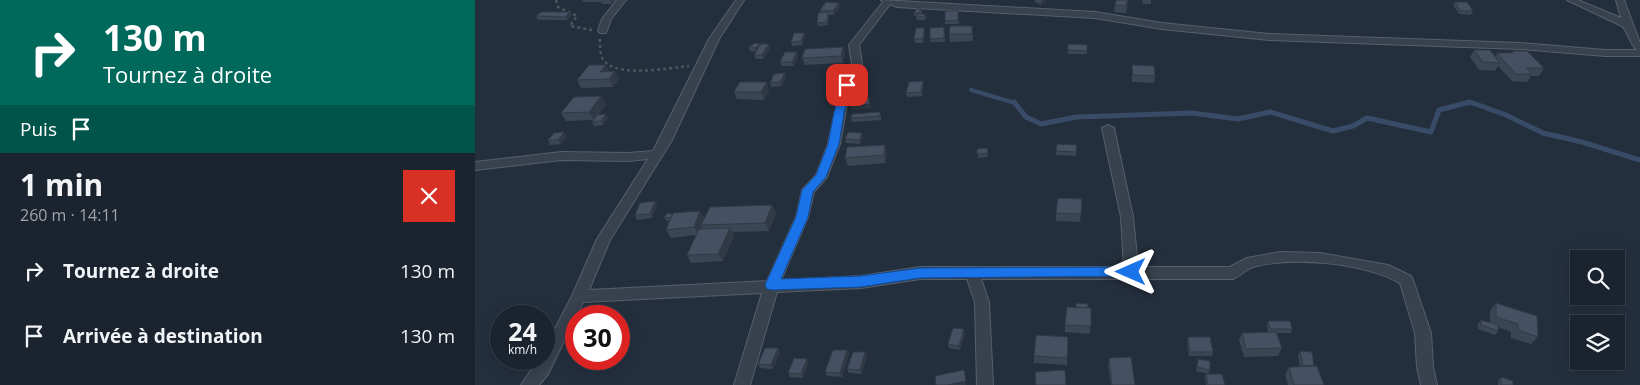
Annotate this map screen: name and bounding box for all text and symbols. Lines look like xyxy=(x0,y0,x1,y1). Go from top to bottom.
text: 130 m xyxy=(103,14,207,61)
icon: right xyxy=(20,20,85,85)
text: Tournez à droite xyxy=(103,59,272,89)
pin xyxy=(826,64,868,106)
icon: arrive xyxy=(833,71,861,99)
icon: arrive xyxy=(67,115,95,143)
text: Puis xyxy=(20,116,57,142)
text: 1 min xyxy=(20,164,103,205)
button: close xyxy=(403,170,455,222)
text: 260 m · 14:11 xyxy=(20,204,120,226)
position arrow xyxy=(1104,245,1156,297)
map controls xyxy=(1570,250,1625,370)
button: search xyxy=(1570,250,1625,305)
icon: right xyxy=(20,257,48,285)
text: Tournez à droite xyxy=(63,258,219,284)
text: 130 m xyxy=(400,258,455,284)
speed limit sign: 30 xyxy=(565,305,630,370)
text: 24 xyxy=(508,314,537,348)
button: layers xyxy=(1570,315,1625,370)
icon: arrive xyxy=(20,322,48,350)
text: Arrivée à destination xyxy=(63,323,263,349)
text: 130 m xyxy=(400,323,455,349)
text: km/h xyxy=(508,341,537,358)

